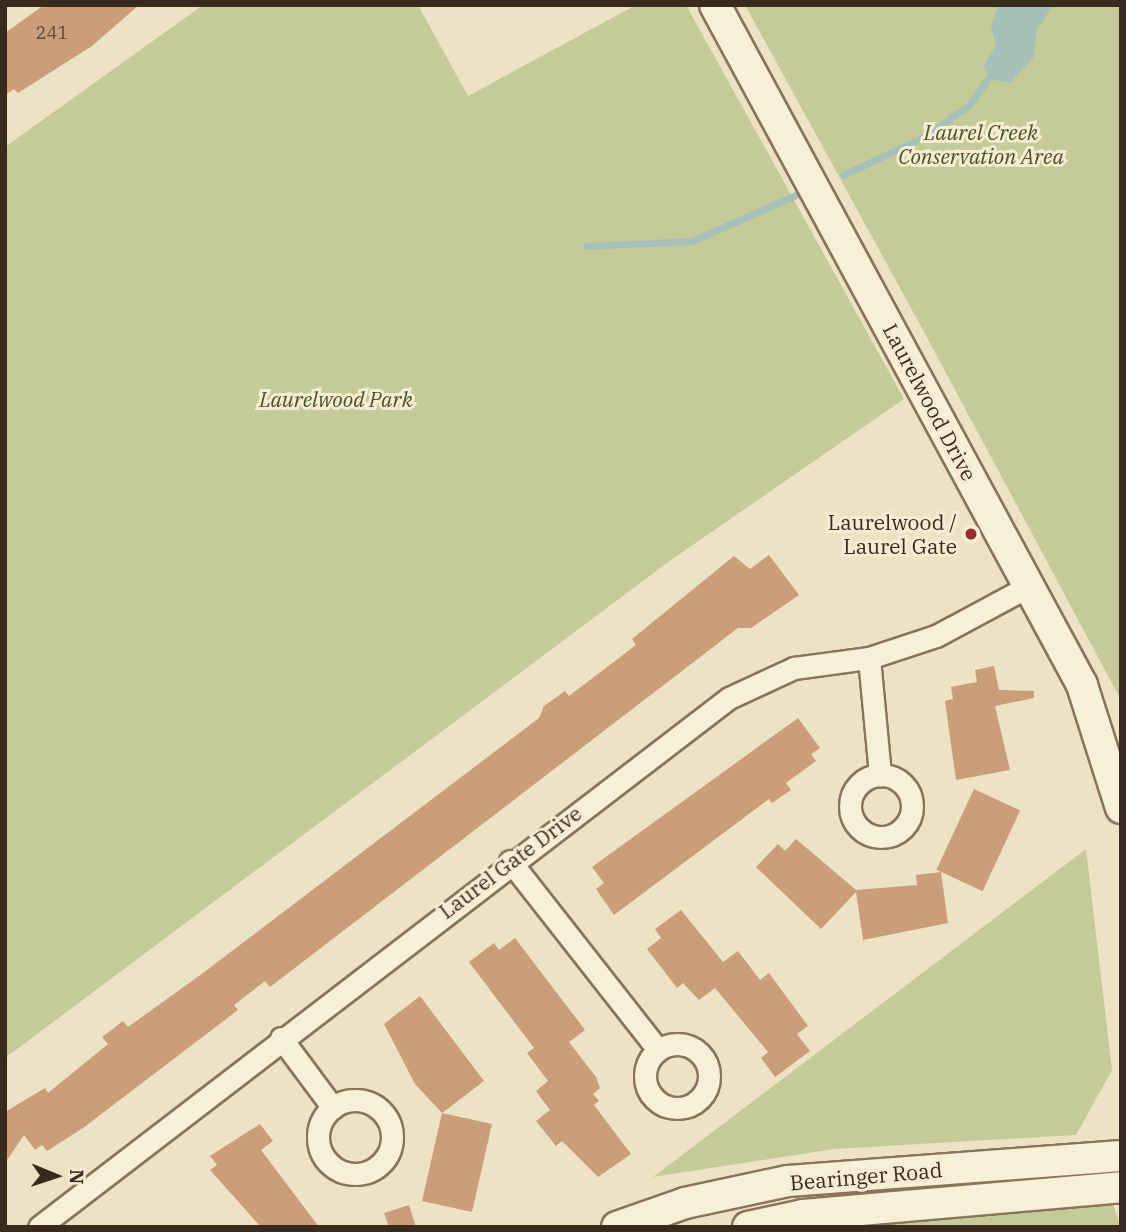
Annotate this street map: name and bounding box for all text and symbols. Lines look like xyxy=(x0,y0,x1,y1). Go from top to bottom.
house number: 241 xyxy=(36,22,68,44)
park label: Laurel Creek Conservation Area xyxy=(898,119,1064,169)
street label: Laurelwood Drive xyxy=(878,319,982,485)
park label: Laurelwood Park xyxy=(259,386,413,412)
place label: Laurelwood / Laurel Gate xyxy=(828,509,957,559)
marker: Laurelwood / Laurel Gate xyxy=(963,526,979,542)
street label: Laurel Gate Drive xyxy=(434,800,586,924)
north arrow xyxy=(21,1141,91,1211)
street label: Bearinger Road xyxy=(789,1157,943,1195)
text: N xyxy=(65,1169,89,1185)

